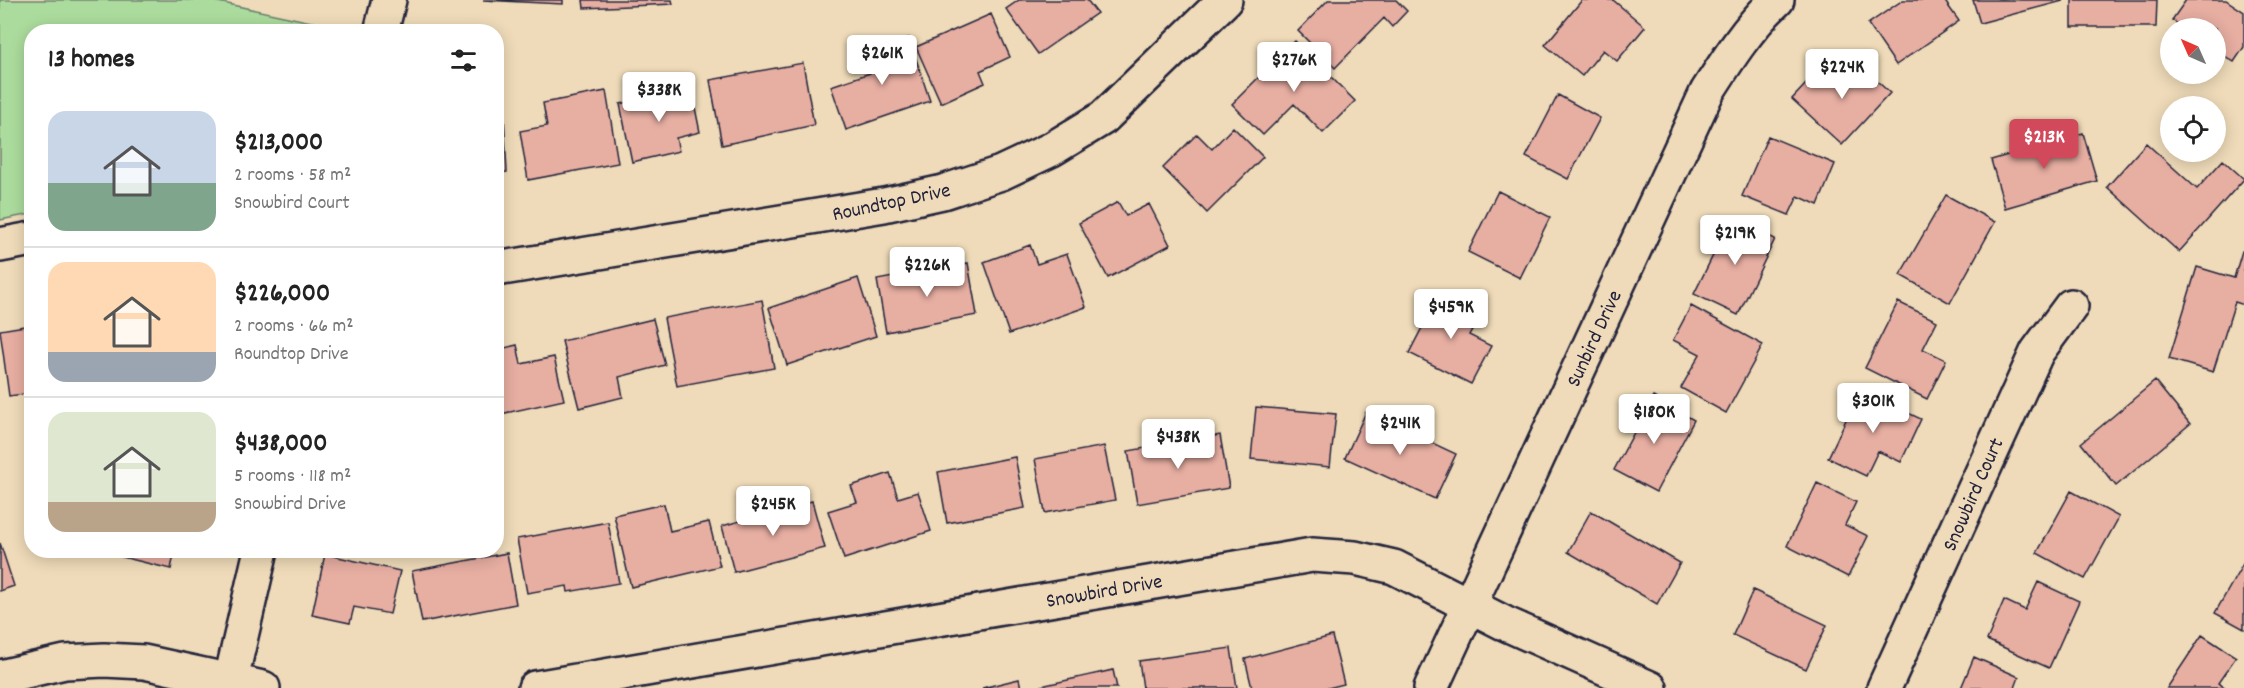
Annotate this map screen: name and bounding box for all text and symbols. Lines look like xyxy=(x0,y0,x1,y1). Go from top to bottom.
north arrow xyxy=(2160,18,2226,84)
map controls xyxy=(2160,18,2226,162)
pin: $261K xyxy=(840,35,924,86)
text: $261K xyxy=(861,40,903,68)
text: 13 homes xyxy=(48,42,135,79)
pin: $276K xyxy=(1252,42,1336,93)
icon: filters xyxy=(447,44,480,77)
text: $276K xyxy=(1271,47,1317,75)
pin: $224K xyxy=(1800,49,1884,100)
text: $224K xyxy=(1819,54,1865,82)
pin: $338K xyxy=(617,72,701,123)
text: $338K xyxy=(636,77,682,105)
button: locate xyxy=(2160,96,2226,162)
pin: $213K xyxy=(2002,119,2086,170)
text: $213K xyxy=(2023,124,2065,152)
text: $213,000 xyxy=(234,125,323,162)
icon: home xyxy=(96,135,168,207)
text: 2 rooms · 58 m² xyxy=(234,162,351,190)
street label: Roundtop Drive xyxy=(830,177,954,231)
text: Snowbird Court xyxy=(234,190,350,218)
pin: $219K xyxy=(1693,215,1777,266)
text: $219K xyxy=(1714,220,1756,248)
pin: $226K xyxy=(885,247,969,298)
text: $226K xyxy=(904,252,950,280)
text: $226,000 xyxy=(234,276,330,313)
icon: home xyxy=(96,286,168,358)
street label: Sunbird Drive xyxy=(1560,286,1631,393)
pin: $459K xyxy=(1409,289,1493,340)
text: $459K xyxy=(1428,294,1474,322)
text: 2 rooms · 66 m² xyxy=(234,313,354,341)
text: Roundtop Drive xyxy=(234,341,349,369)
pin: $301K xyxy=(1831,383,1915,434)
text: $301K xyxy=(1851,388,1895,416)
pin: $180K xyxy=(1612,394,1696,445)
text: $180K xyxy=(1633,399,1675,427)
pin: $241K xyxy=(1358,405,1442,456)
text: $241K xyxy=(1380,410,1420,438)
pin: $438K xyxy=(1136,419,1220,470)
text: $438K xyxy=(1156,424,1200,452)
text: $438,000 xyxy=(234,426,327,463)
street label: Snowbird Court xyxy=(1936,433,2013,557)
icon: home xyxy=(96,436,168,508)
text: 5 rooms · 118 m² xyxy=(234,463,351,491)
pin: $245K xyxy=(731,486,815,537)
text: Snowbird Drive xyxy=(234,491,346,519)
text: $245K xyxy=(750,491,796,519)
street label: Snowbird Drive xyxy=(1044,568,1165,618)

